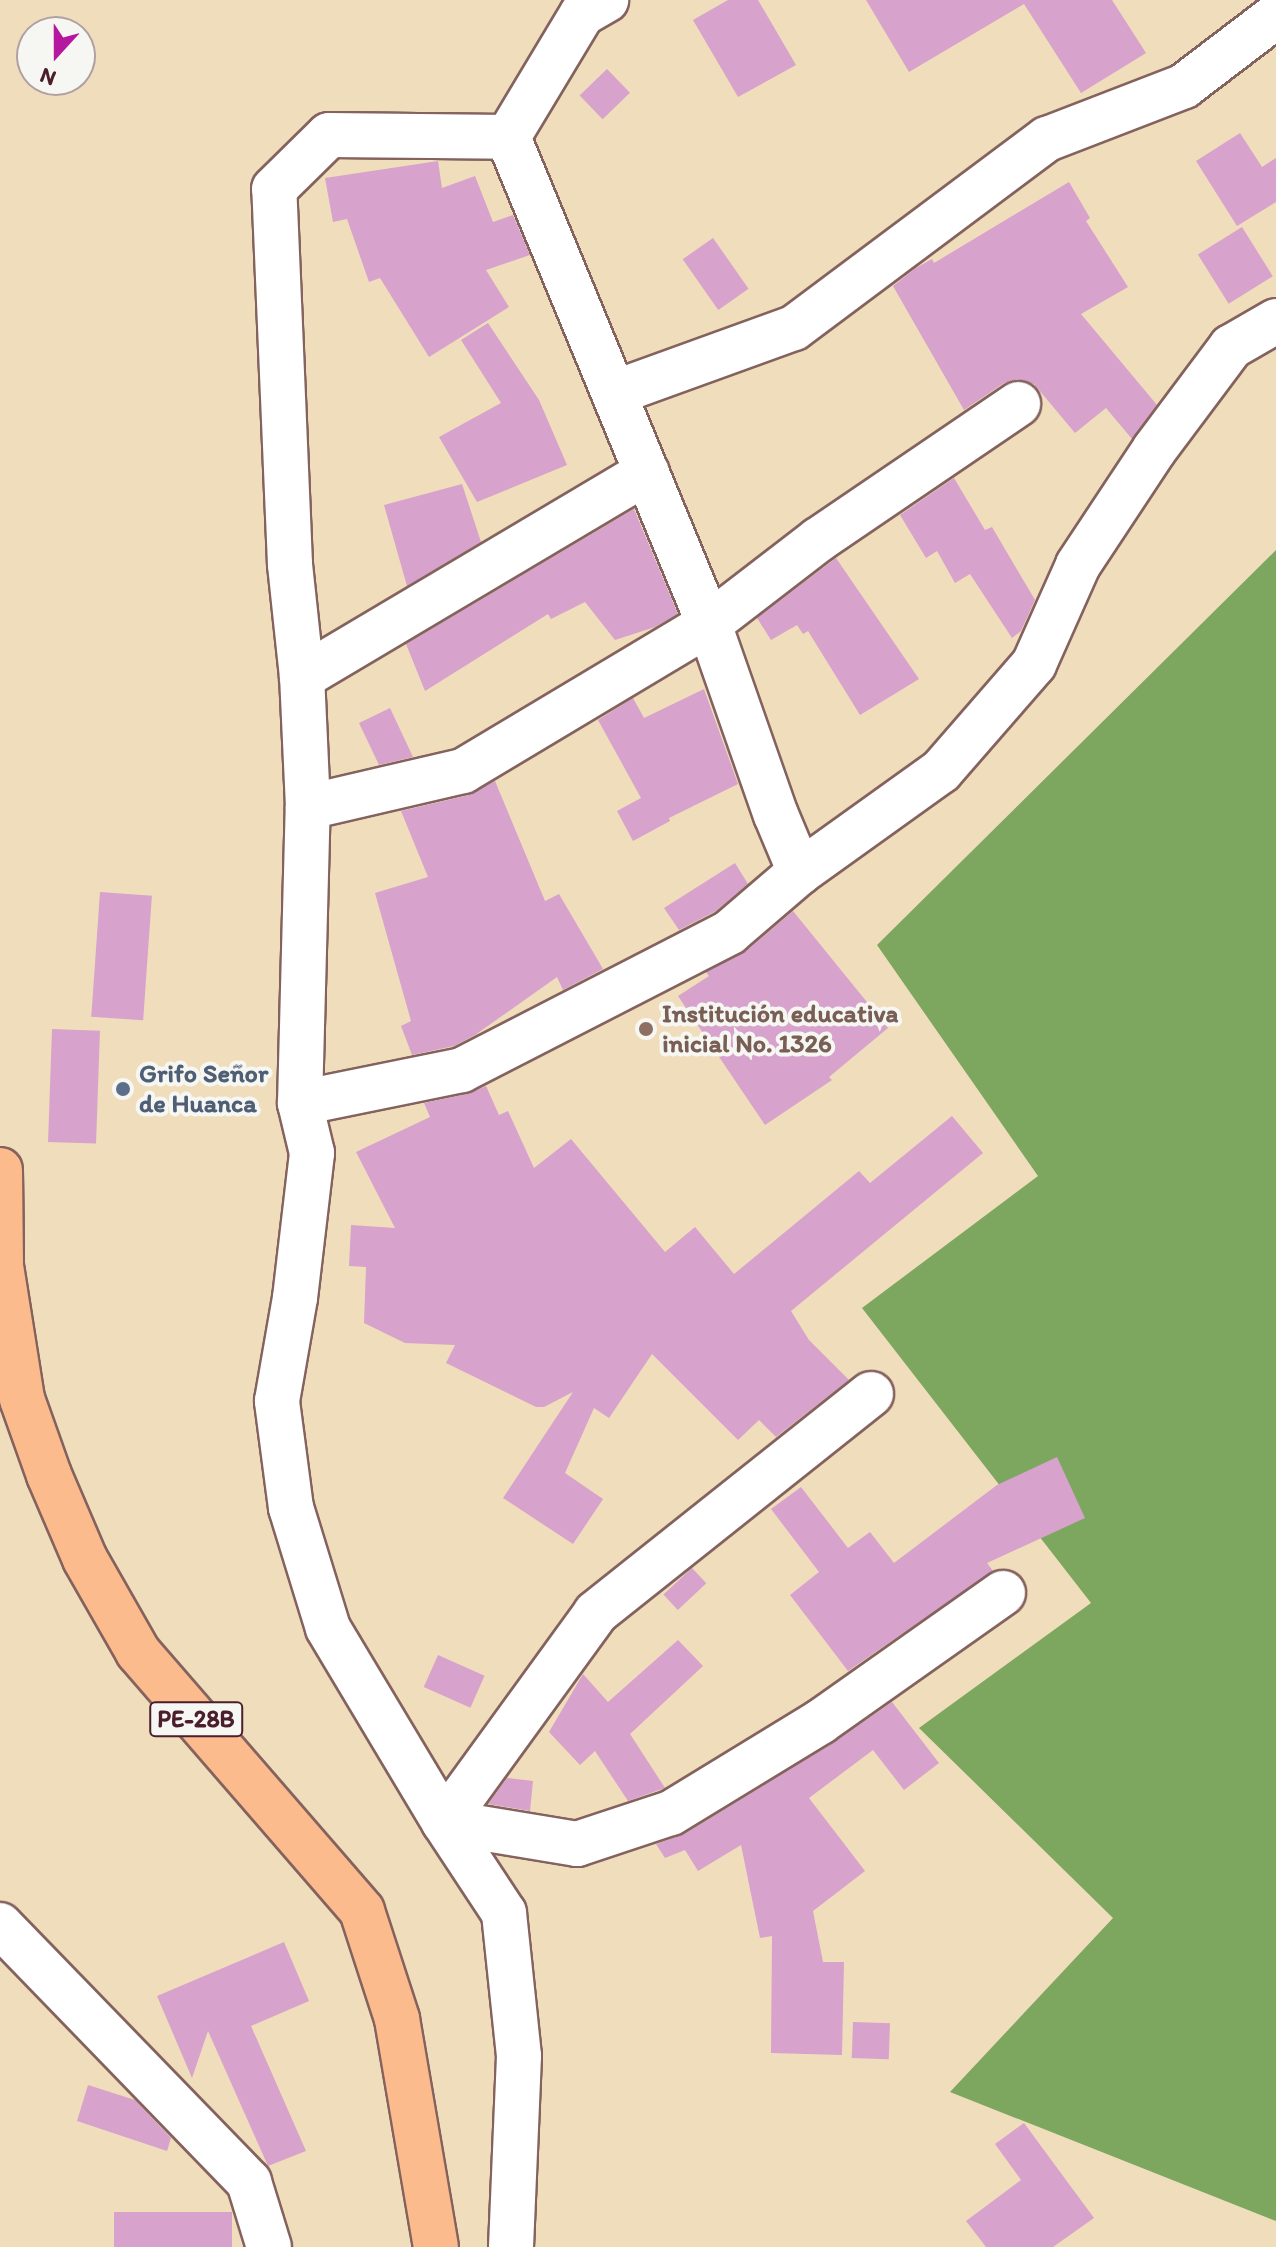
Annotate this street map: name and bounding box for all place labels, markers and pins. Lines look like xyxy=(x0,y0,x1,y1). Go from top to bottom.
place label: Institución educativa inicial No. 1326 xyxy=(662,998,898,1060)
marker: Institución educativa inicial No. 1326 xyxy=(637,1020,655,1038)
place label: Grifo Señor de Huanca xyxy=(139,1058,268,1120)
marker: Grifo Señor de Huanca xyxy=(114,1080,132,1098)

